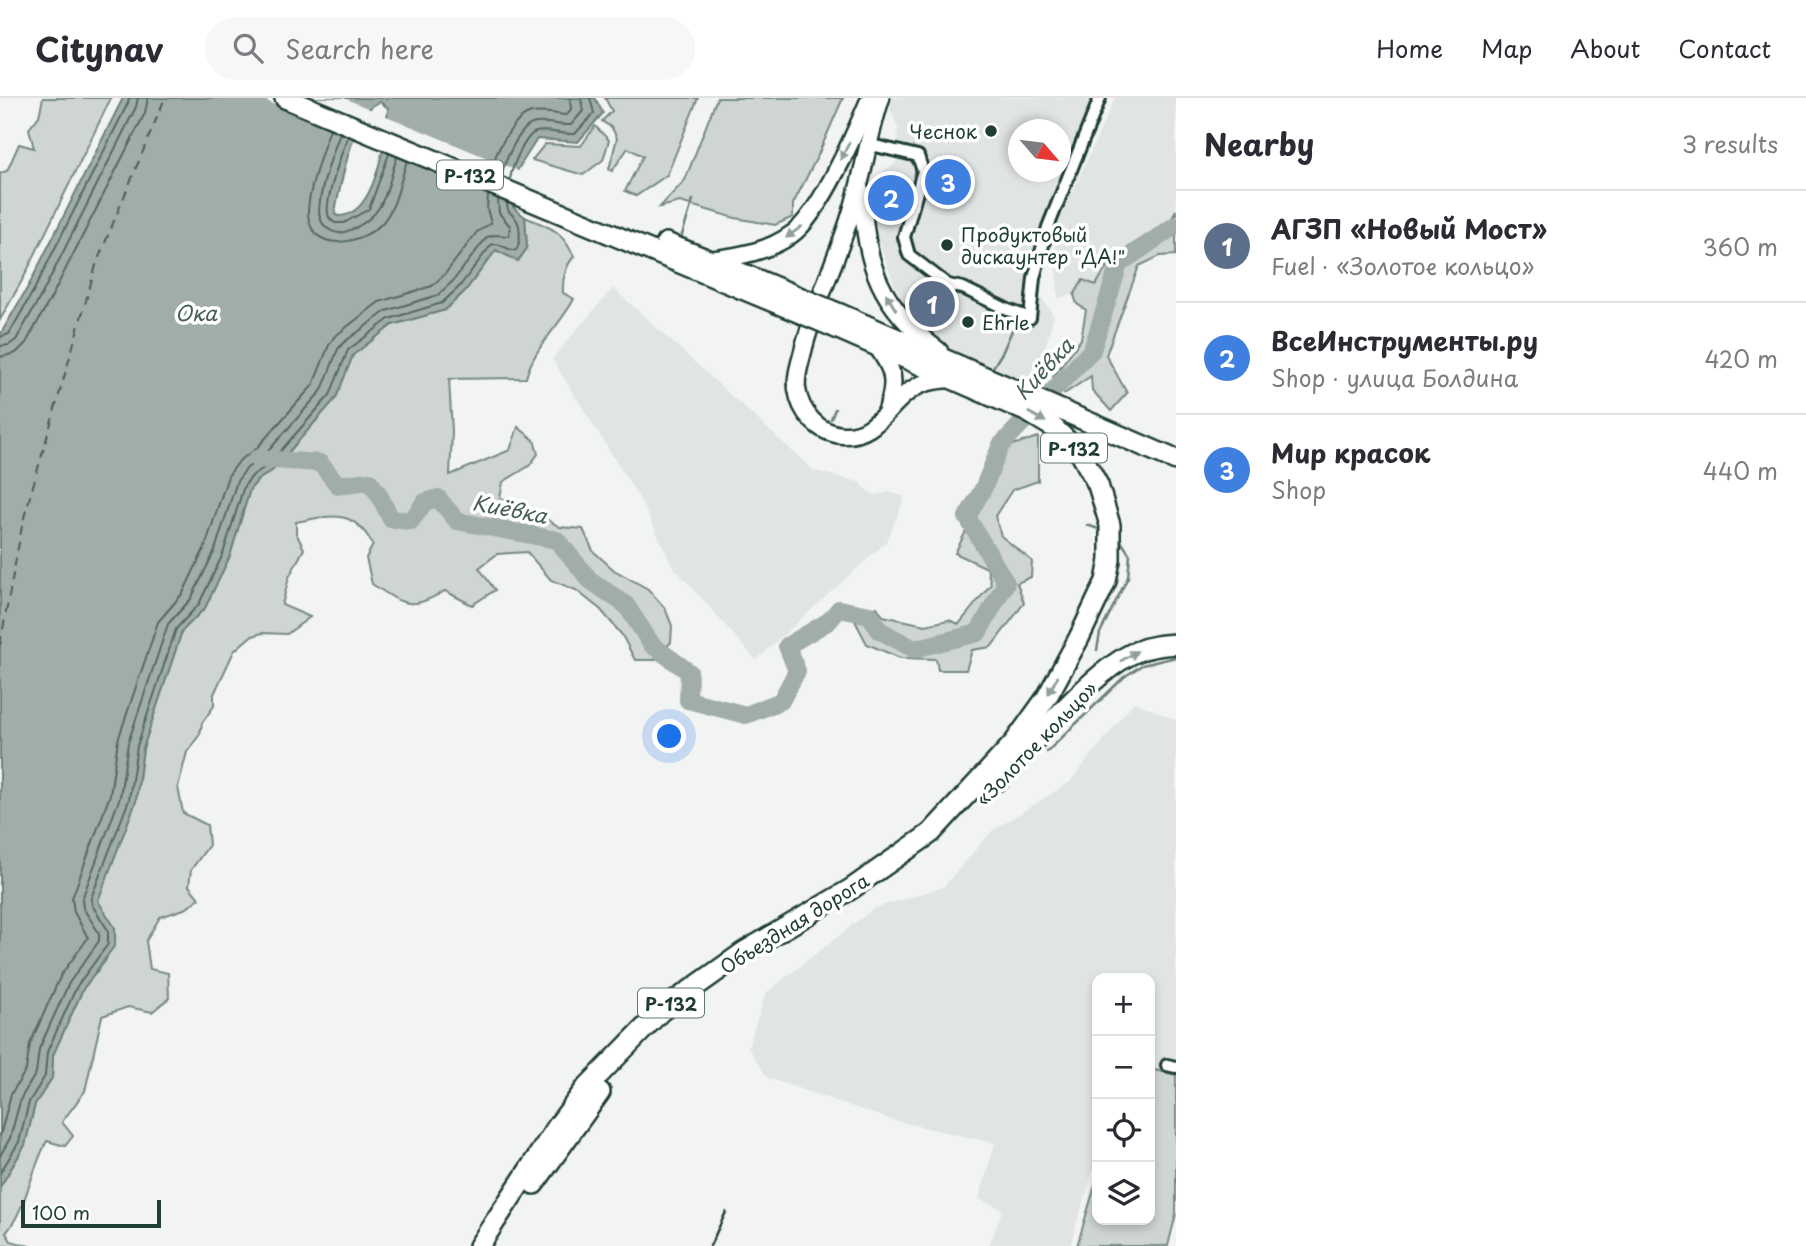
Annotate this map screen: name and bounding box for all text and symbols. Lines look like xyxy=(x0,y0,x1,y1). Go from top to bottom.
search box xyxy=(205,17,695,80)
text: Citynav xyxy=(35,23,163,73)
icon: search xyxy=(229,29,267,67)
text: Search here xyxy=(285,29,434,68)
text: Home xyxy=(1376,30,1443,66)
text: Map xyxy=(1481,30,1532,66)
text: About xyxy=(1570,30,1640,66)
text: Contact xyxy=(1678,30,1771,66)
place label: Чеснок xyxy=(909,117,978,145)
north arrow xyxy=(1008,119,1071,182)
text: Nearby xyxy=(1204,121,1314,166)
marker: Чеснок xyxy=(983,123,999,139)
text: 3 results xyxy=(1682,126,1778,161)
one-way arrow xyxy=(839,142,851,162)
pin: 3 xyxy=(925,156,971,208)
road number: Р-132 xyxy=(437,160,503,190)
pin: 2 xyxy=(868,172,914,224)
text: АГЗП «Новый Мост» xyxy=(1271,209,1547,248)
place label: Продуктовый дискаунтер "ДА!" xyxy=(961,220,1125,270)
one-way arrow xyxy=(785,224,803,239)
text: 1 xyxy=(1222,229,1233,264)
text: 360 m xyxy=(1703,229,1778,264)
marker: Продуктовый дискаунтер "ДА!" xyxy=(939,237,955,253)
text: Fuel · «Золотое кольцо» xyxy=(1271,248,1535,283)
pin: 1 xyxy=(909,278,955,330)
one-way arrow xyxy=(885,293,897,312)
water label: Ока xyxy=(175,296,218,328)
place label: Ehrle xyxy=(982,308,1030,336)
marker: Ehrle xyxy=(960,314,976,330)
text: ВсеИнструменты.ру xyxy=(1271,321,1538,360)
water label: Киёвка xyxy=(1006,329,1081,406)
text: 2 xyxy=(1219,341,1235,376)
text: 420 m xyxy=(1704,341,1778,376)
text: Shop · улица Болдина xyxy=(1271,360,1518,395)
one-way arrow xyxy=(1027,411,1047,423)
text: Мир красок xyxy=(1271,433,1430,472)
road number: Р-132 xyxy=(1041,434,1107,462)
text: 3 xyxy=(1219,453,1235,488)
text: 440 m xyxy=(1703,453,1778,488)
text: Shop xyxy=(1271,472,1326,507)
water label: Киёвка xyxy=(470,485,551,531)
one-way arrow xyxy=(1120,650,1139,663)
street label: «Золотое кольцо» xyxy=(969,674,1103,812)
one-way arrow xyxy=(1047,676,1059,695)
your location xyxy=(652,719,686,753)
street label: Объездная дорога xyxy=(714,866,874,980)
map controls xyxy=(1092,973,1155,1225)
button: + xyxy=(1092,973,1155,1036)
road number: Р-132 xyxy=(638,988,704,1018)
button: − xyxy=(1092,1036,1155,1099)
button: locate xyxy=(1092,1099,1155,1162)
button: layers xyxy=(1092,1162,1155,1225)
scale bar xyxy=(21,1197,161,1229)
text: 100 m xyxy=(32,1198,90,1226)

